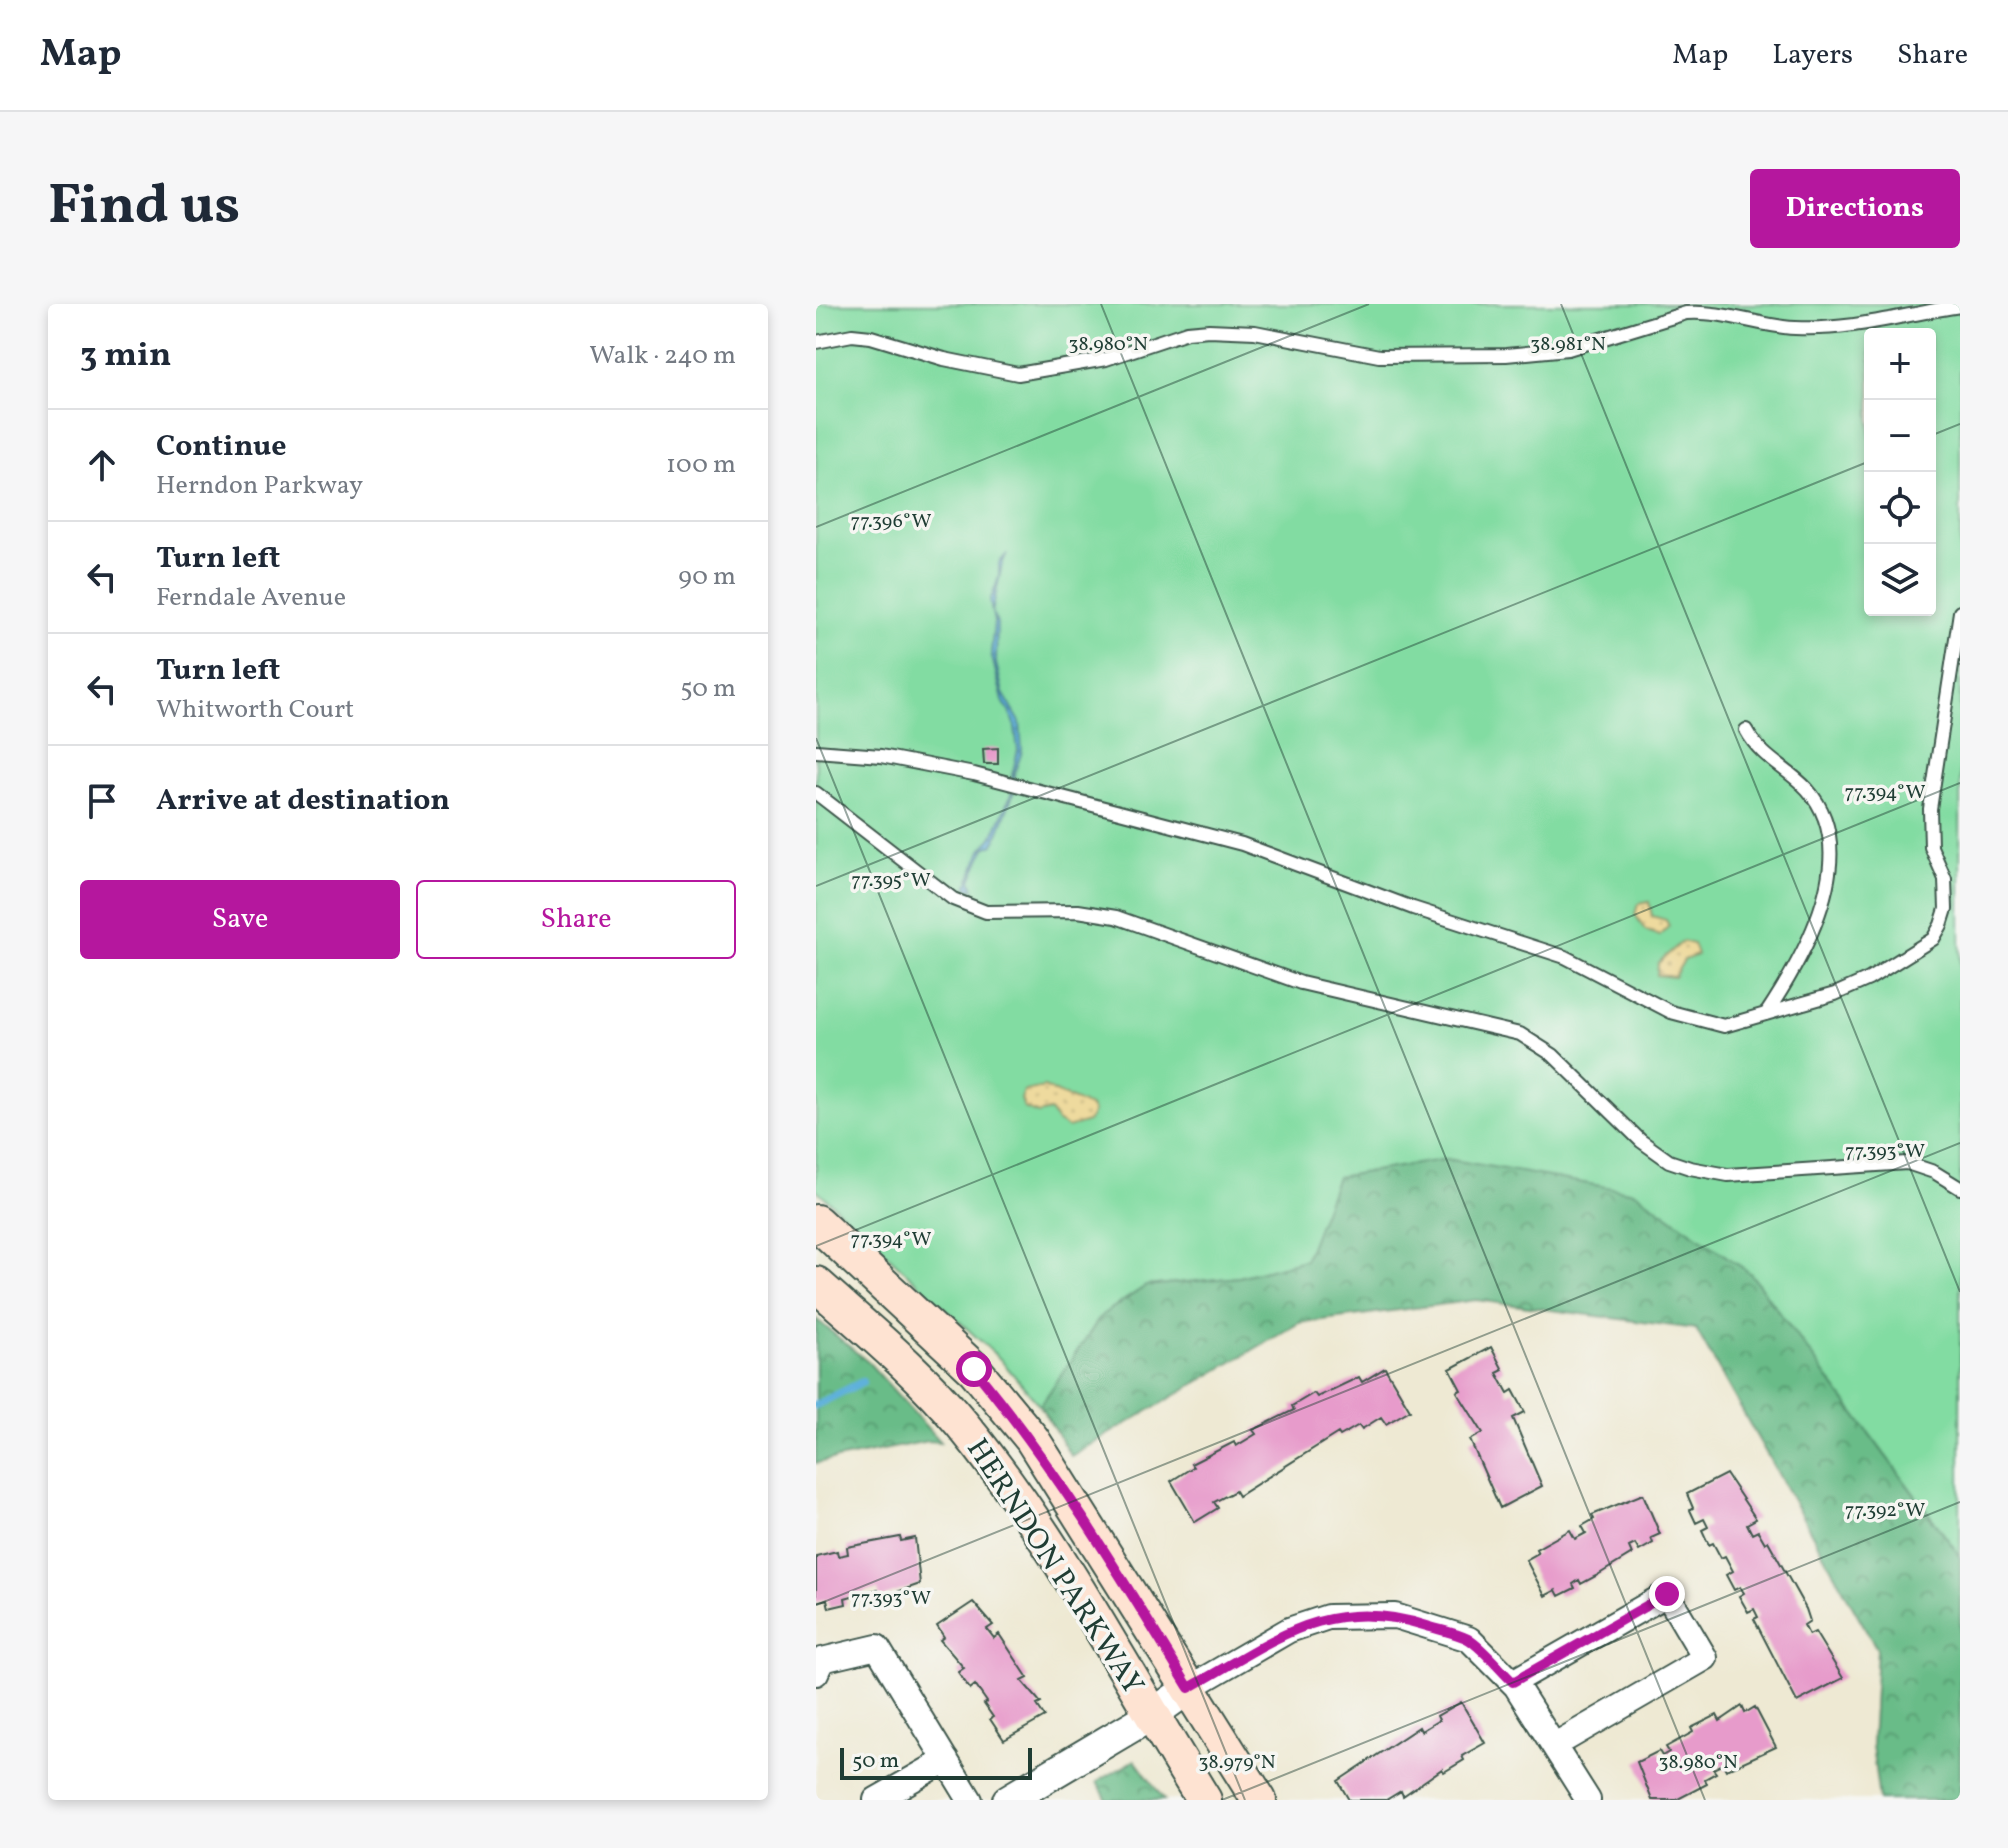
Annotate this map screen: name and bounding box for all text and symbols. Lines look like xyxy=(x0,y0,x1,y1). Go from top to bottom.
text: Map xyxy=(40,29,121,82)
text: Map xyxy=(1672,36,1728,75)
text: Layers xyxy=(1772,36,1853,75)
text: Share xyxy=(1897,36,1968,75)
text: Find us xyxy=(48,169,240,247)
button: Directions xyxy=(1750,169,1960,248)
map controls xyxy=(1864,328,1936,616)
button: + xyxy=(1864,328,1936,400)
text: 38.980°N xyxy=(1068,331,1148,359)
text: 38.981°N xyxy=(1530,331,1606,359)
text: 3 min xyxy=(80,333,171,380)
text: Walk · 240 m xyxy=(589,338,736,374)
button: − xyxy=(1864,400,1936,472)
text: Continue xyxy=(156,426,287,468)
icon: ahead xyxy=(80,443,124,487)
text: 100 m xyxy=(666,447,736,483)
text: Herndon Parkway xyxy=(156,468,363,504)
button: locate xyxy=(1864,472,1936,544)
text: 77.396°W xyxy=(850,508,932,536)
text: Turn left xyxy=(156,538,280,580)
button: layers xyxy=(1864,544,1936,616)
icon: left xyxy=(80,555,124,599)
text: 90 m xyxy=(678,559,736,595)
text: Ferndale Avenue xyxy=(156,580,346,616)
text: Turn left xyxy=(156,650,280,692)
icon: left xyxy=(80,667,124,711)
text: 50 m xyxy=(680,671,736,707)
text: Whitworth Court xyxy=(156,692,354,728)
icon: arrive xyxy=(80,779,124,823)
text: 77.394°W xyxy=(1845,779,1925,807)
text: Arrive at destination xyxy=(156,780,450,822)
text: 77.395°W xyxy=(851,867,931,895)
button: Save xyxy=(80,880,400,959)
button: Share xyxy=(416,880,736,959)
text: 77.393°W xyxy=(1845,1138,1925,1166)
text: 77.394°W xyxy=(851,1226,931,1254)
route start xyxy=(956,1351,992,1387)
street label: HERNDON PARKWAY xyxy=(956,1431,1153,1704)
text: 77.392°W xyxy=(1845,1497,1925,1525)
route end xyxy=(1649,1576,1685,1612)
text: 77.393°W xyxy=(851,1585,931,1613)
scale bar xyxy=(840,1744,1032,1780)
text: 50 m xyxy=(852,1746,899,1777)
text: 38.979°N xyxy=(1198,1749,1276,1777)
text: 38.980°N xyxy=(1658,1749,1738,1777)

